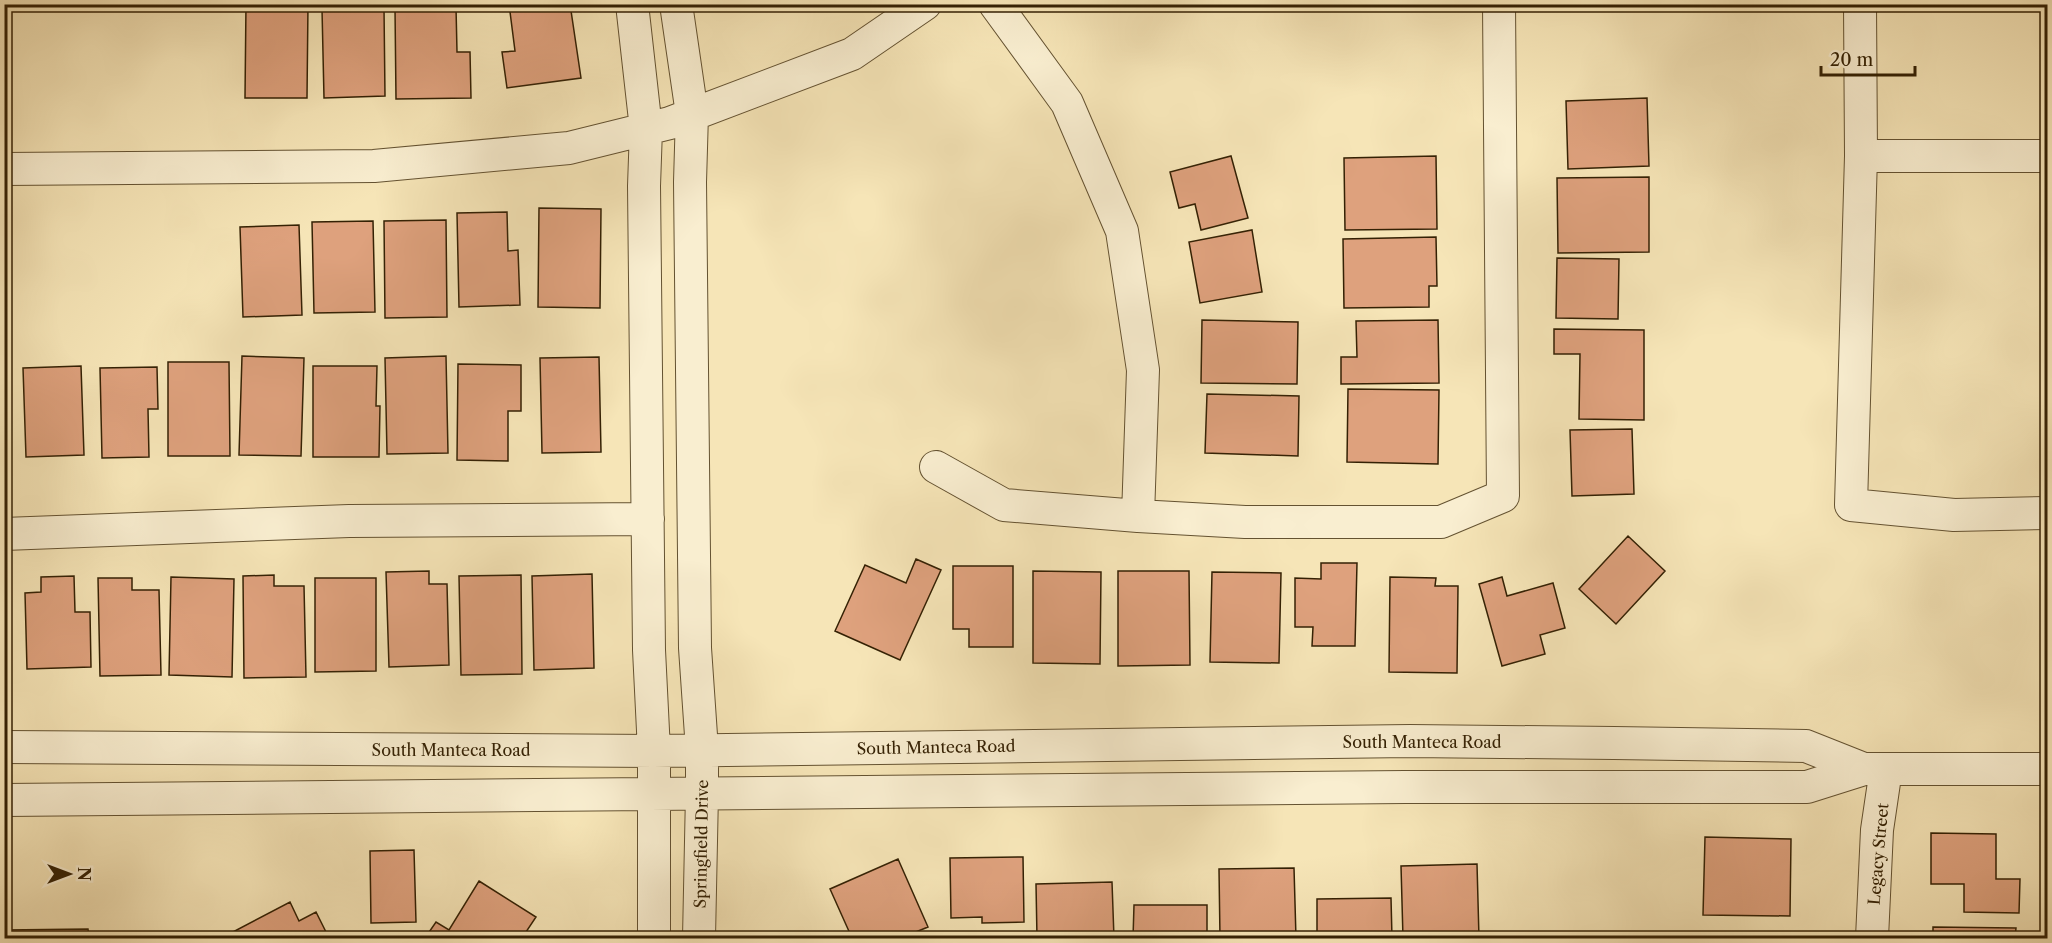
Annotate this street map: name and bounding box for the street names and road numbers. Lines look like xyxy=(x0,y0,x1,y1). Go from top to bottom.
street label: South Manteca Road xyxy=(1343,732,1502,752)
street label: South Manteca Road xyxy=(856,736,1016,758)
street label: South Manteca Road xyxy=(372,740,531,760)
street label: Springfield Drive xyxy=(690,779,712,909)
street label: Legacy Street xyxy=(1864,802,1892,906)

